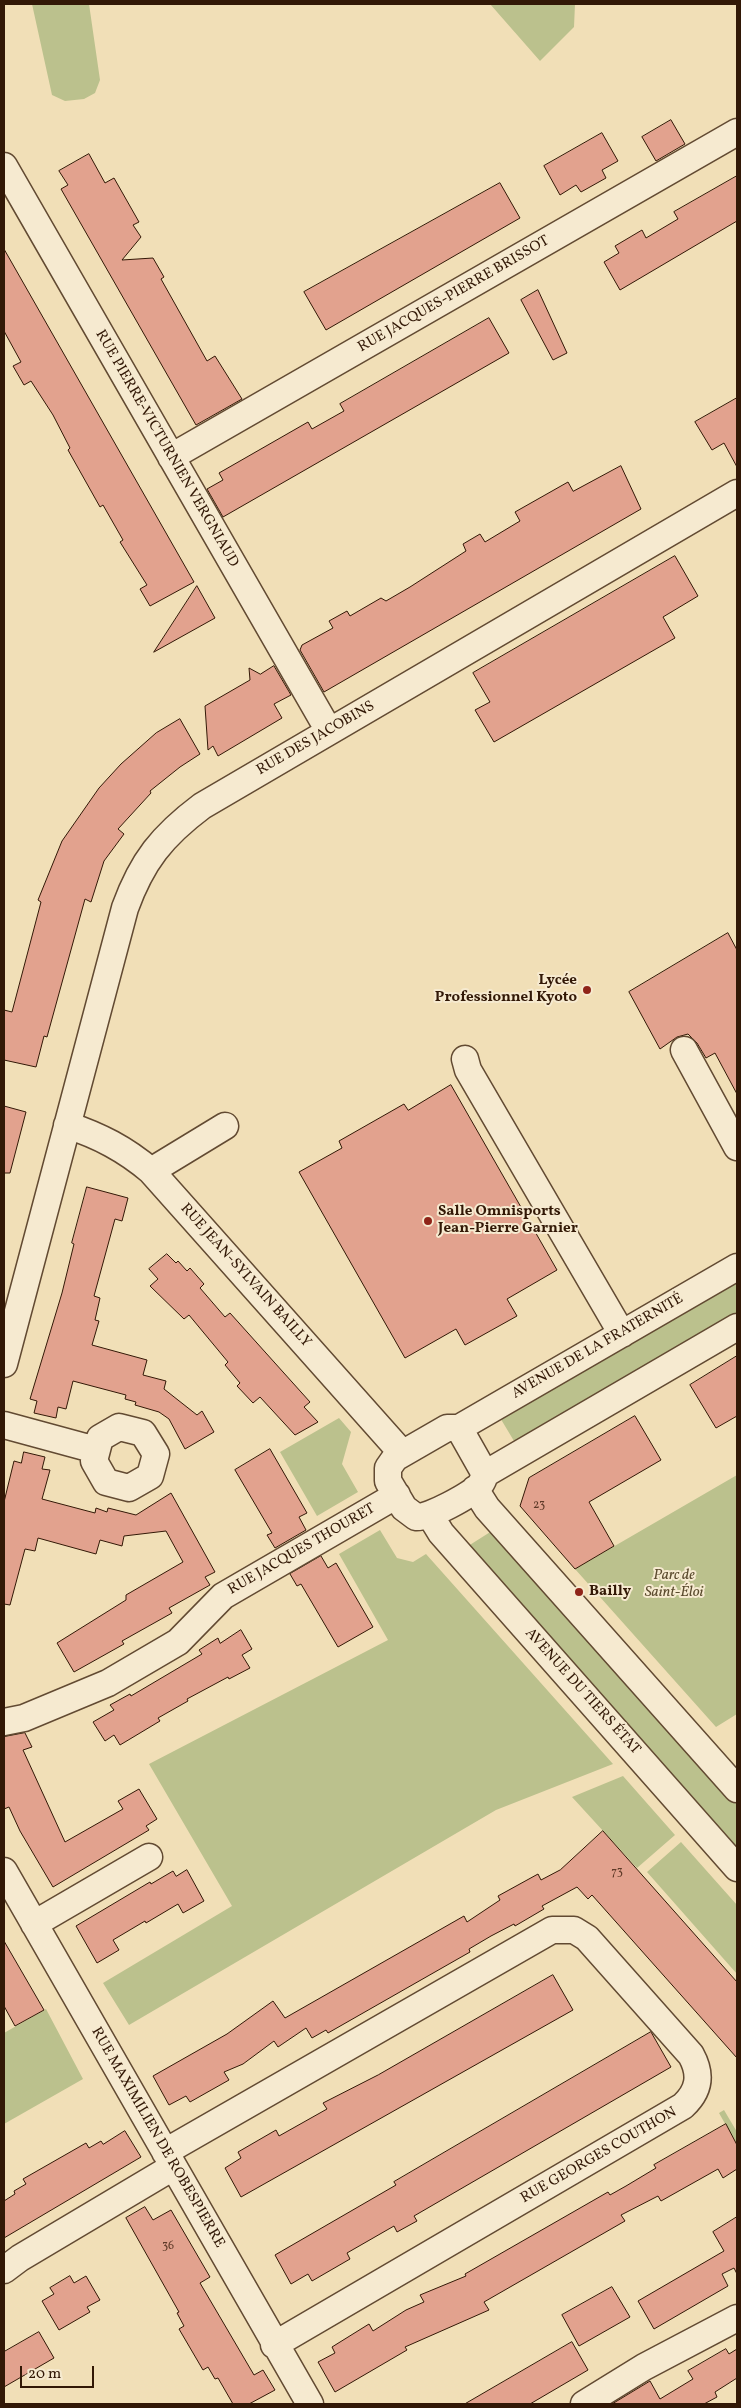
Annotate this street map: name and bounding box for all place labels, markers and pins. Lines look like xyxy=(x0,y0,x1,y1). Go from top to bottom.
place label: Lycée Professionnel Kyoto xyxy=(435,972,577,1007)
marker: Lycée Professionnel Kyoto xyxy=(581,984,593,996)
place label: Salle Omnisports Jean-Pierre Garnier xyxy=(438,1203,578,1238)
marker: Salle Omnisports Jean-Pierre Garnier xyxy=(422,1215,434,1227)
place label: Bailly xyxy=(589,1583,631,1601)
marker: Bailly xyxy=(573,1586,585,1598)

